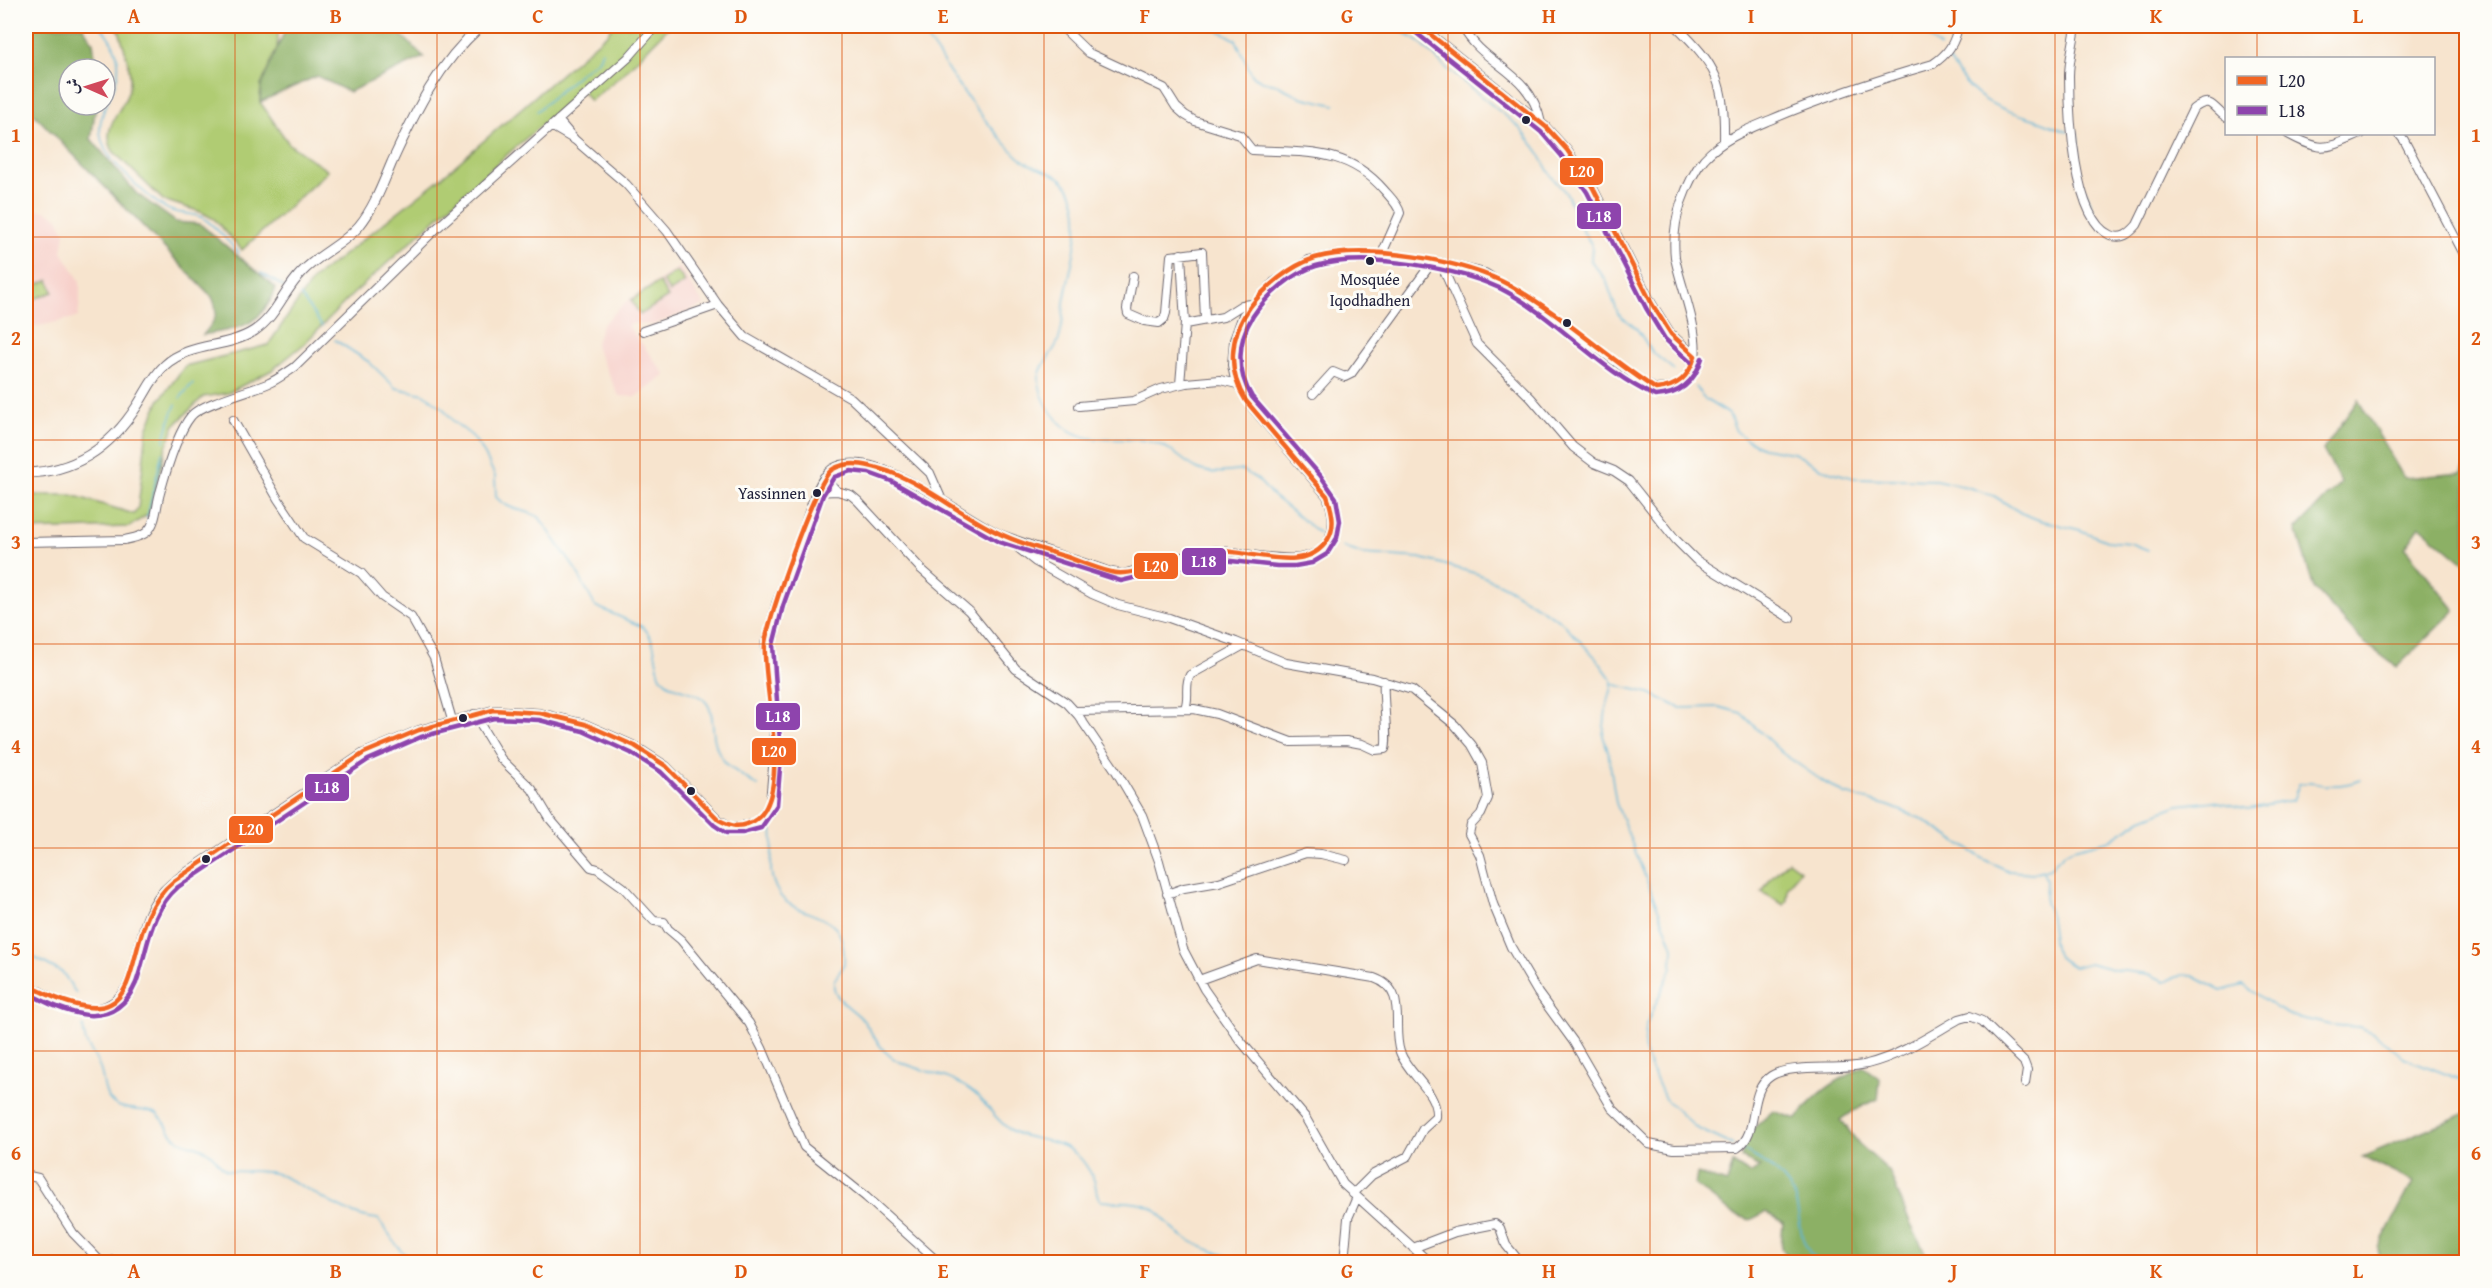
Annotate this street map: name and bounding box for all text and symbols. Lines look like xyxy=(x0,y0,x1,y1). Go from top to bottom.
text: A xyxy=(128,1,141,30)
text: B xyxy=(330,1,342,30)
text: C xyxy=(532,1,544,30)
text: D xyxy=(734,1,748,30)
text: E xyxy=(938,1,949,30)
text: F xyxy=(1140,1,1150,30)
text: G xyxy=(1341,1,1353,30)
text: H xyxy=(1542,1,1556,30)
text: I xyxy=(1748,1,1754,30)
text: J xyxy=(1948,1,1958,30)
text: K xyxy=(2150,1,2163,30)
text: L xyxy=(2353,1,2364,30)
north arrow xyxy=(57,57,117,117)
legend xyxy=(2225,57,2435,135)
text: L20 xyxy=(2279,67,2305,94)
text: ش xyxy=(60,78,84,95)
text: L18 xyxy=(2279,97,2305,124)
unlabelled marker xyxy=(1520,114,1532,126)
text: 1 xyxy=(11,120,21,149)
text: 1 xyxy=(2471,120,2481,149)
line badge: L20 xyxy=(1559,157,1604,186)
text: L20 xyxy=(1570,159,1594,183)
line badge: L18 xyxy=(1576,202,1622,230)
text: L18 xyxy=(1587,204,1611,228)
marker: Mosquée Iqodhadhen xyxy=(1364,255,1376,267)
place label: Mosquée Iqodhadhen xyxy=(1330,267,1410,312)
unlabelled marker xyxy=(1561,317,1573,329)
text: 2 xyxy=(11,323,21,352)
text: 2 xyxy=(2471,323,2481,352)
place label: Yassinnen xyxy=(738,481,806,505)
marker: Yassinnen xyxy=(811,487,823,499)
text: 3 xyxy=(11,527,21,556)
text: 3 xyxy=(2471,527,2481,556)
line badge: L18 xyxy=(1181,547,1227,576)
text: L18 xyxy=(1192,549,1216,573)
line badge: L20 xyxy=(1133,552,1179,580)
text: L20 xyxy=(1144,554,1168,578)
line badge: L18 xyxy=(755,702,801,731)
text: L18 xyxy=(766,704,790,728)
unlabelled marker xyxy=(457,712,469,724)
text: 4 xyxy=(11,731,21,760)
text: 4 xyxy=(2471,731,2481,760)
line badge: L20 xyxy=(751,737,797,766)
text: L20 xyxy=(762,739,786,763)
line badge: L18 xyxy=(304,773,350,802)
text: L18 xyxy=(315,775,339,799)
unlabelled marker xyxy=(685,785,697,797)
line badge: L20 xyxy=(228,815,274,844)
text: L20 xyxy=(239,817,263,841)
unlabelled marker xyxy=(200,853,212,865)
text: 5 xyxy=(11,934,21,963)
text: 5 xyxy=(2471,934,2481,963)
text: 6 xyxy=(11,1138,21,1167)
text: 6 xyxy=(2471,1138,2481,1167)
text: A xyxy=(128,1256,141,1285)
text: B xyxy=(330,1256,342,1285)
text: C xyxy=(532,1256,544,1285)
text: D xyxy=(734,1256,748,1285)
text: E xyxy=(938,1256,949,1285)
text: F xyxy=(1140,1256,1150,1285)
text: G xyxy=(1341,1256,1353,1285)
text: H xyxy=(1542,1256,1556,1285)
text: I xyxy=(1748,1256,1754,1285)
text: J xyxy=(1948,1256,1958,1285)
text: K xyxy=(2150,1256,2163,1285)
text: L xyxy=(2353,1256,2364,1285)

